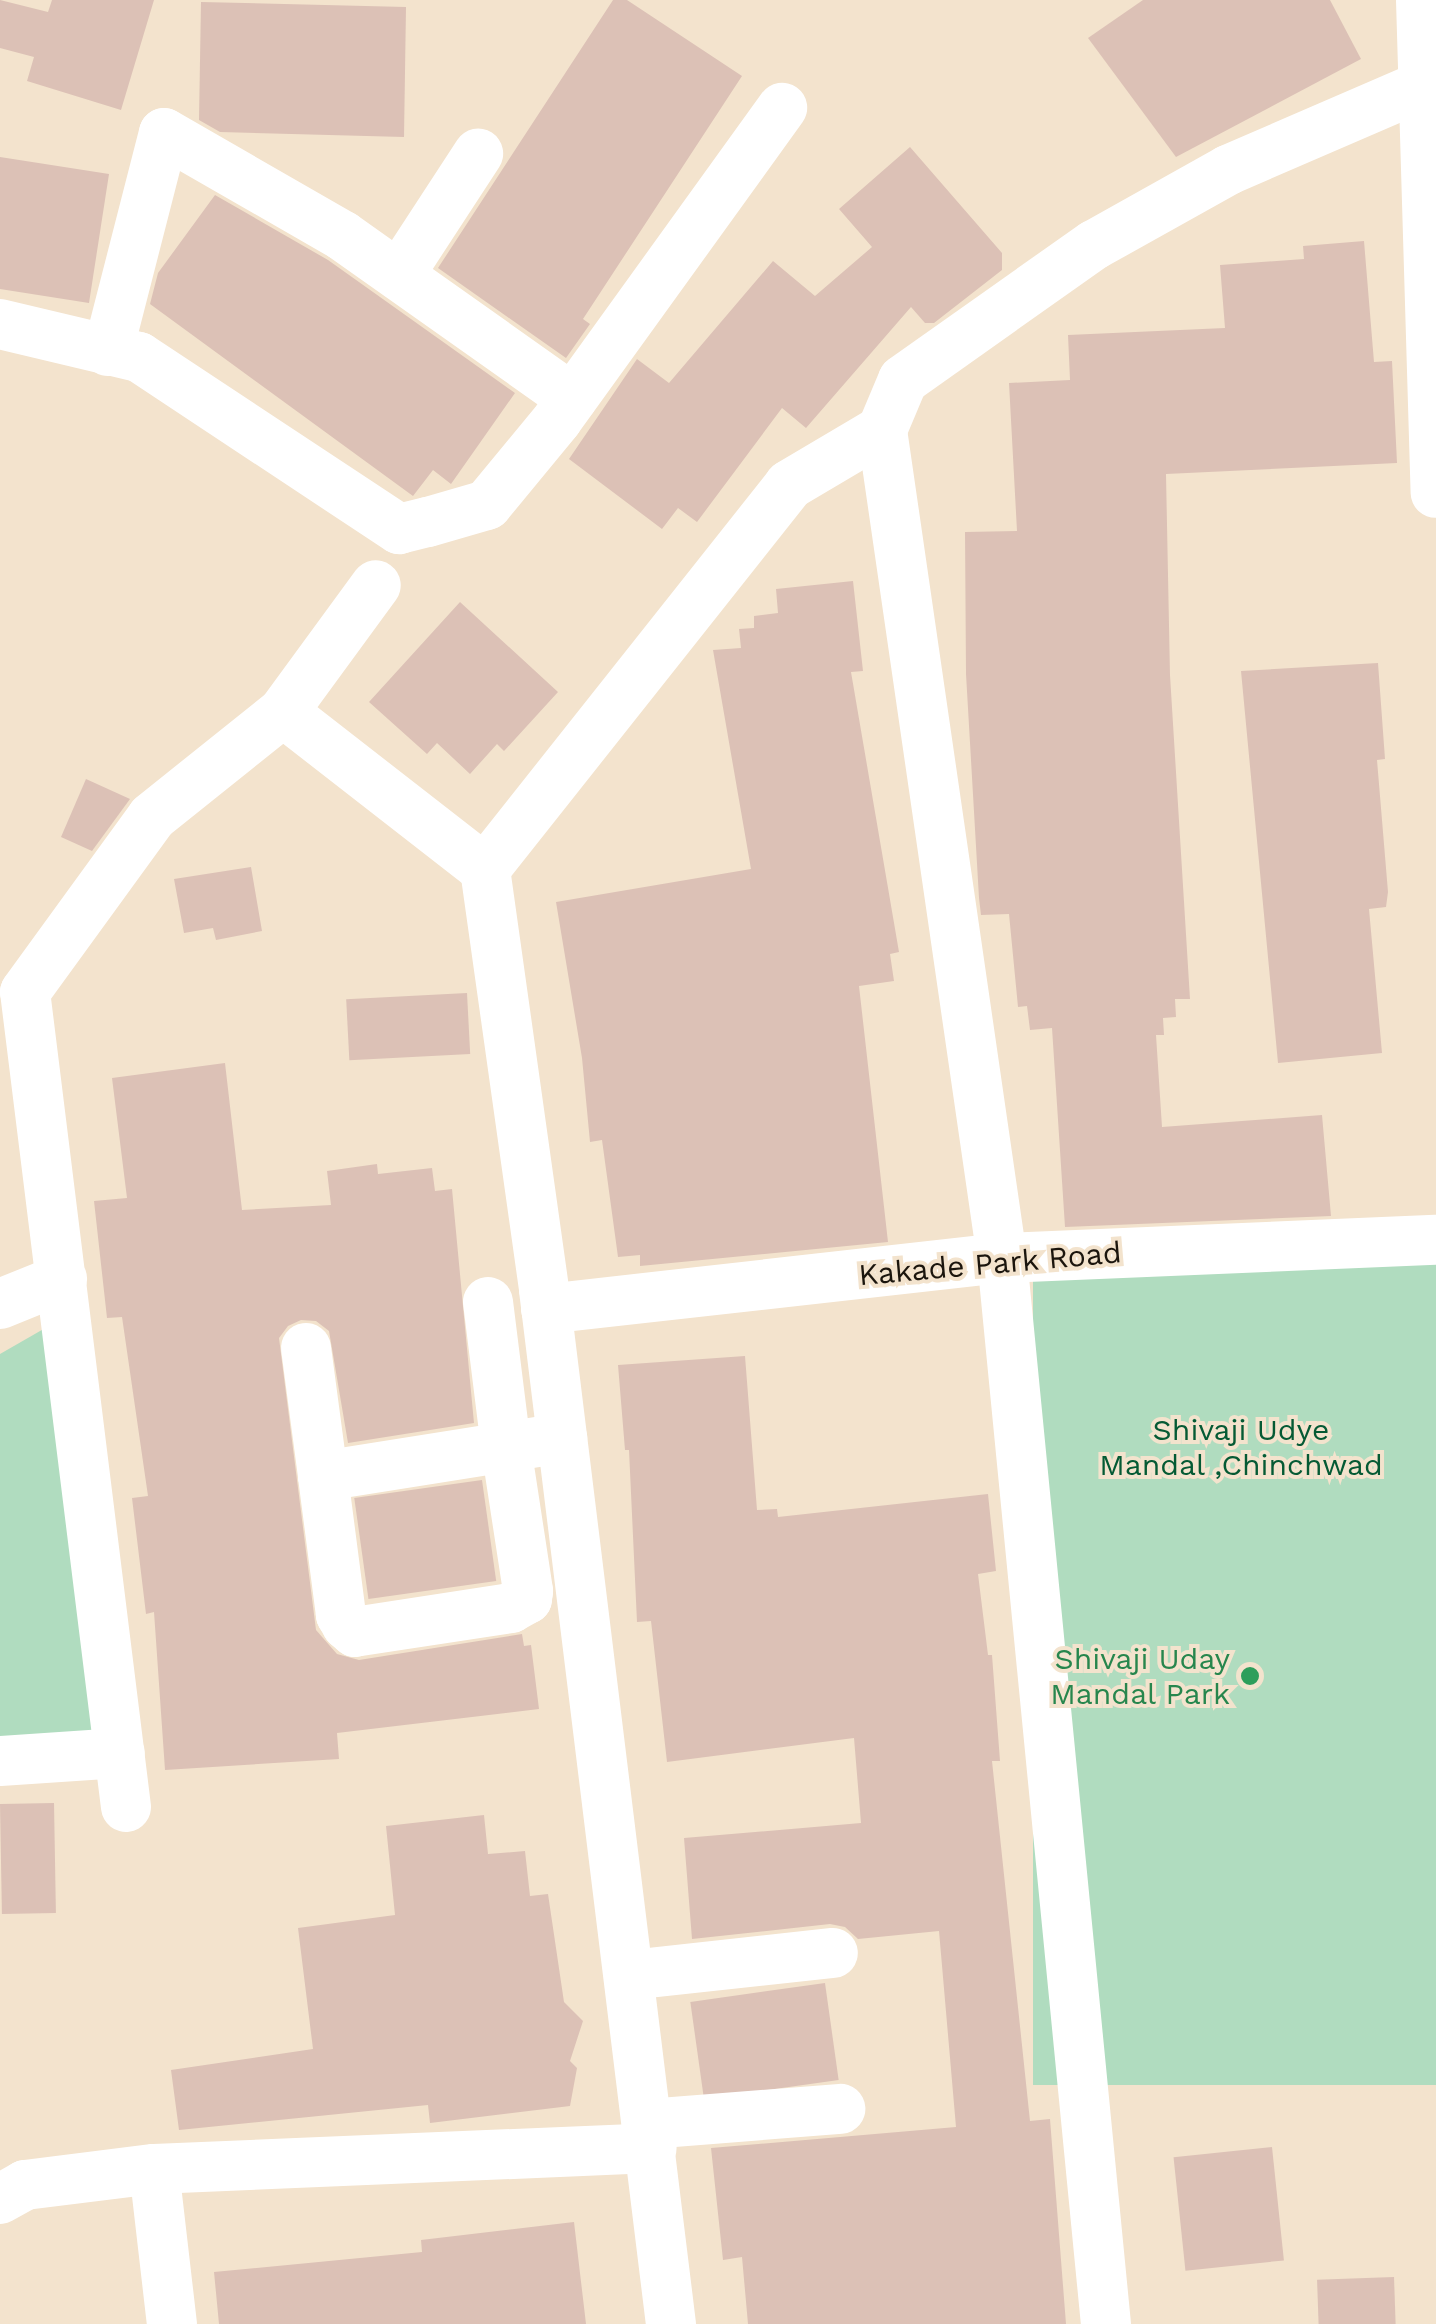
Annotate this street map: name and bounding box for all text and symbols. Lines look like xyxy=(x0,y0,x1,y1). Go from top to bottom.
street label: Kakade Park Road xyxy=(857,1235,1123,1293)
park label: Shivaji Udye Mandal ,Chinchwad xyxy=(1099,1412,1383,1482)
place label: Shivaji Uday Mandal Park xyxy=(1049,1641,1230,1712)
marker: Shivaji Uday Mandal Park xyxy=(1239,1665,1261,1687)

